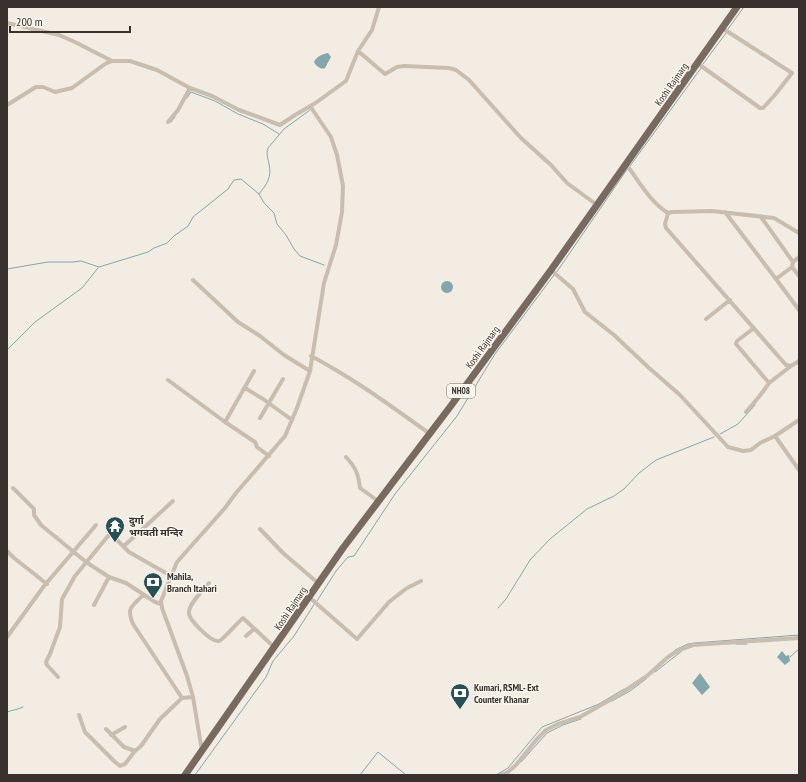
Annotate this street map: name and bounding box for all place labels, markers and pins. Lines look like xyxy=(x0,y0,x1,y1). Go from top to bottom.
place label: दुर्गा भगवती मन्दिर xyxy=(129,514,184,539)
temple icon: दुर्गा भगवती मन्दिर xyxy=(104,515,126,543)
place label: Mahila, Branch Itahari xyxy=(167,570,217,595)
bank icon: Mahila, Branch Itahari xyxy=(142,571,164,599)
place label: Kumari, RSML- Ext Counter Khanar xyxy=(474,681,539,706)
bank icon: Kumari, RSML- Ext Counter Khanar xyxy=(449,682,471,710)

